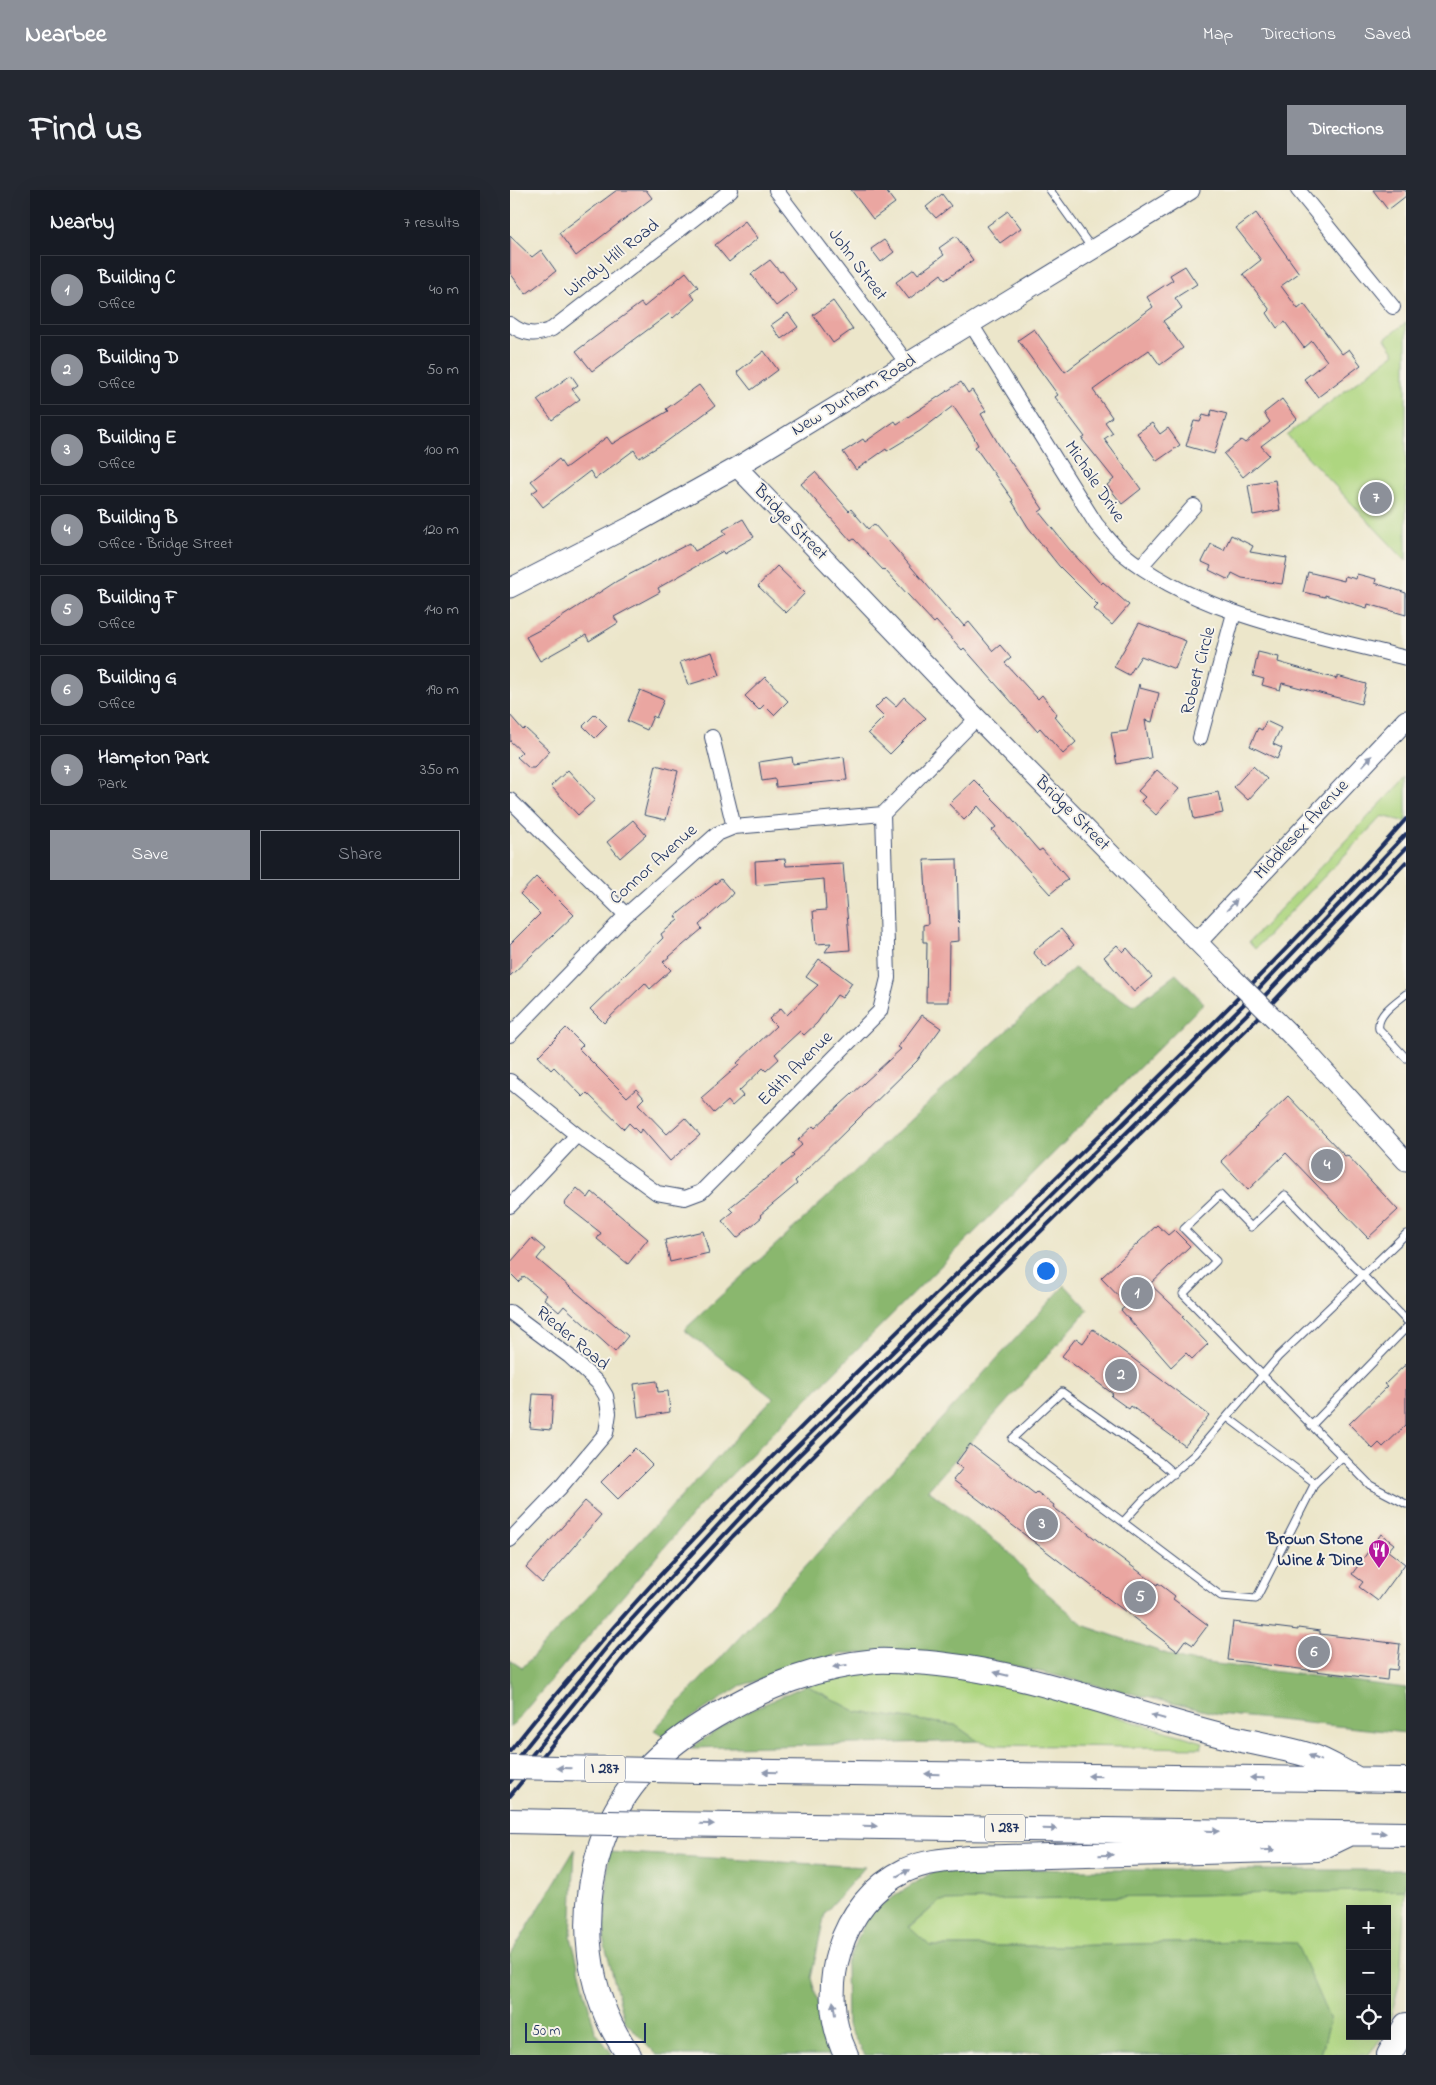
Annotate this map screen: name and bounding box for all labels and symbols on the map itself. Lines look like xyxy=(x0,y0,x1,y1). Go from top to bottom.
street label: Windy Hill Road xyxy=(559,213,665,305)
street label: John Street xyxy=(821,223,893,307)
street label: New Durham Road xyxy=(787,348,921,444)
street label: Michale Drive xyxy=(1057,436,1131,529)
street label: Bridge Street xyxy=(746,478,833,568)
pin: 7 xyxy=(1360,479,1392,517)
street label: Robert Circle xyxy=(1175,623,1223,718)
one-way arrow xyxy=(1361,756,1373,768)
street label: Bridge Street xyxy=(1027,770,1116,858)
street label: Middlesex Avenue xyxy=(1248,773,1356,886)
street label: Connor Avenue xyxy=(604,818,704,912)
one-way arrow xyxy=(1226,900,1238,912)
street label: Edith Avenue xyxy=(752,1025,840,1113)
pin: 4 xyxy=(1311,1146,1343,1184)
your location xyxy=(1033,1258,1059,1284)
pin: 1 xyxy=(1121,1274,1153,1312)
street label: Rieder Road xyxy=(530,1301,614,1377)
pin: 2 xyxy=(1105,1356,1137,1394)
pin: 3 xyxy=(1026,1505,1058,1543)
place label: Brown Stone Wine & Dine xyxy=(1266,1527,1364,1574)
restaurant icon: Brown Stone Wine & Dine xyxy=(1367,1538,1391,1569)
pin: 5 xyxy=(1124,1578,1156,1616)
pin: 6 xyxy=(1298,1633,1330,1671)
one-way arrow xyxy=(832,1663,848,1671)
one-way arrow xyxy=(994,1670,1009,1678)
one-way arrow xyxy=(1150,1713,1165,1721)
one-way arrow xyxy=(1307,1754,1322,1762)
road number: I 287 xyxy=(585,1756,625,1782)
one-way arrow xyxy=(556,1764,572,1772)
one-way arrow xyxy=(762,1767,778,1775)
one-way arrow xyxy=(924,1770,940,1778)
one-way arrow xyxy=(1087,1772,1103,1780)
one-way arrow xyxy=(1249,1774,1265,1782)
road number: I 287 xyxy=(985,1815,1025,1842)
one-way arrow xyxy=(700,1820,716,1828)
one-way arrow xyxy=(862,1822,878,1830)
one-way arrow xyxy=(1042,1825,1058,1833)
one-way arrow xyxy=(1205,1827,1221,1835)
one-way arrow xyxy=(1371,1829,1387,1837)
one-way arrow xyxy=(1261,1846,1277,1854)
one-way arrow xyxy=(1098,1850,1114,1858)
one-way arrow xyxy=(896,1868,910,1877)
one-way arrow xyxy=(830,2000,838,2016)
scale bar xyxy=(525,2020,646,2043)

